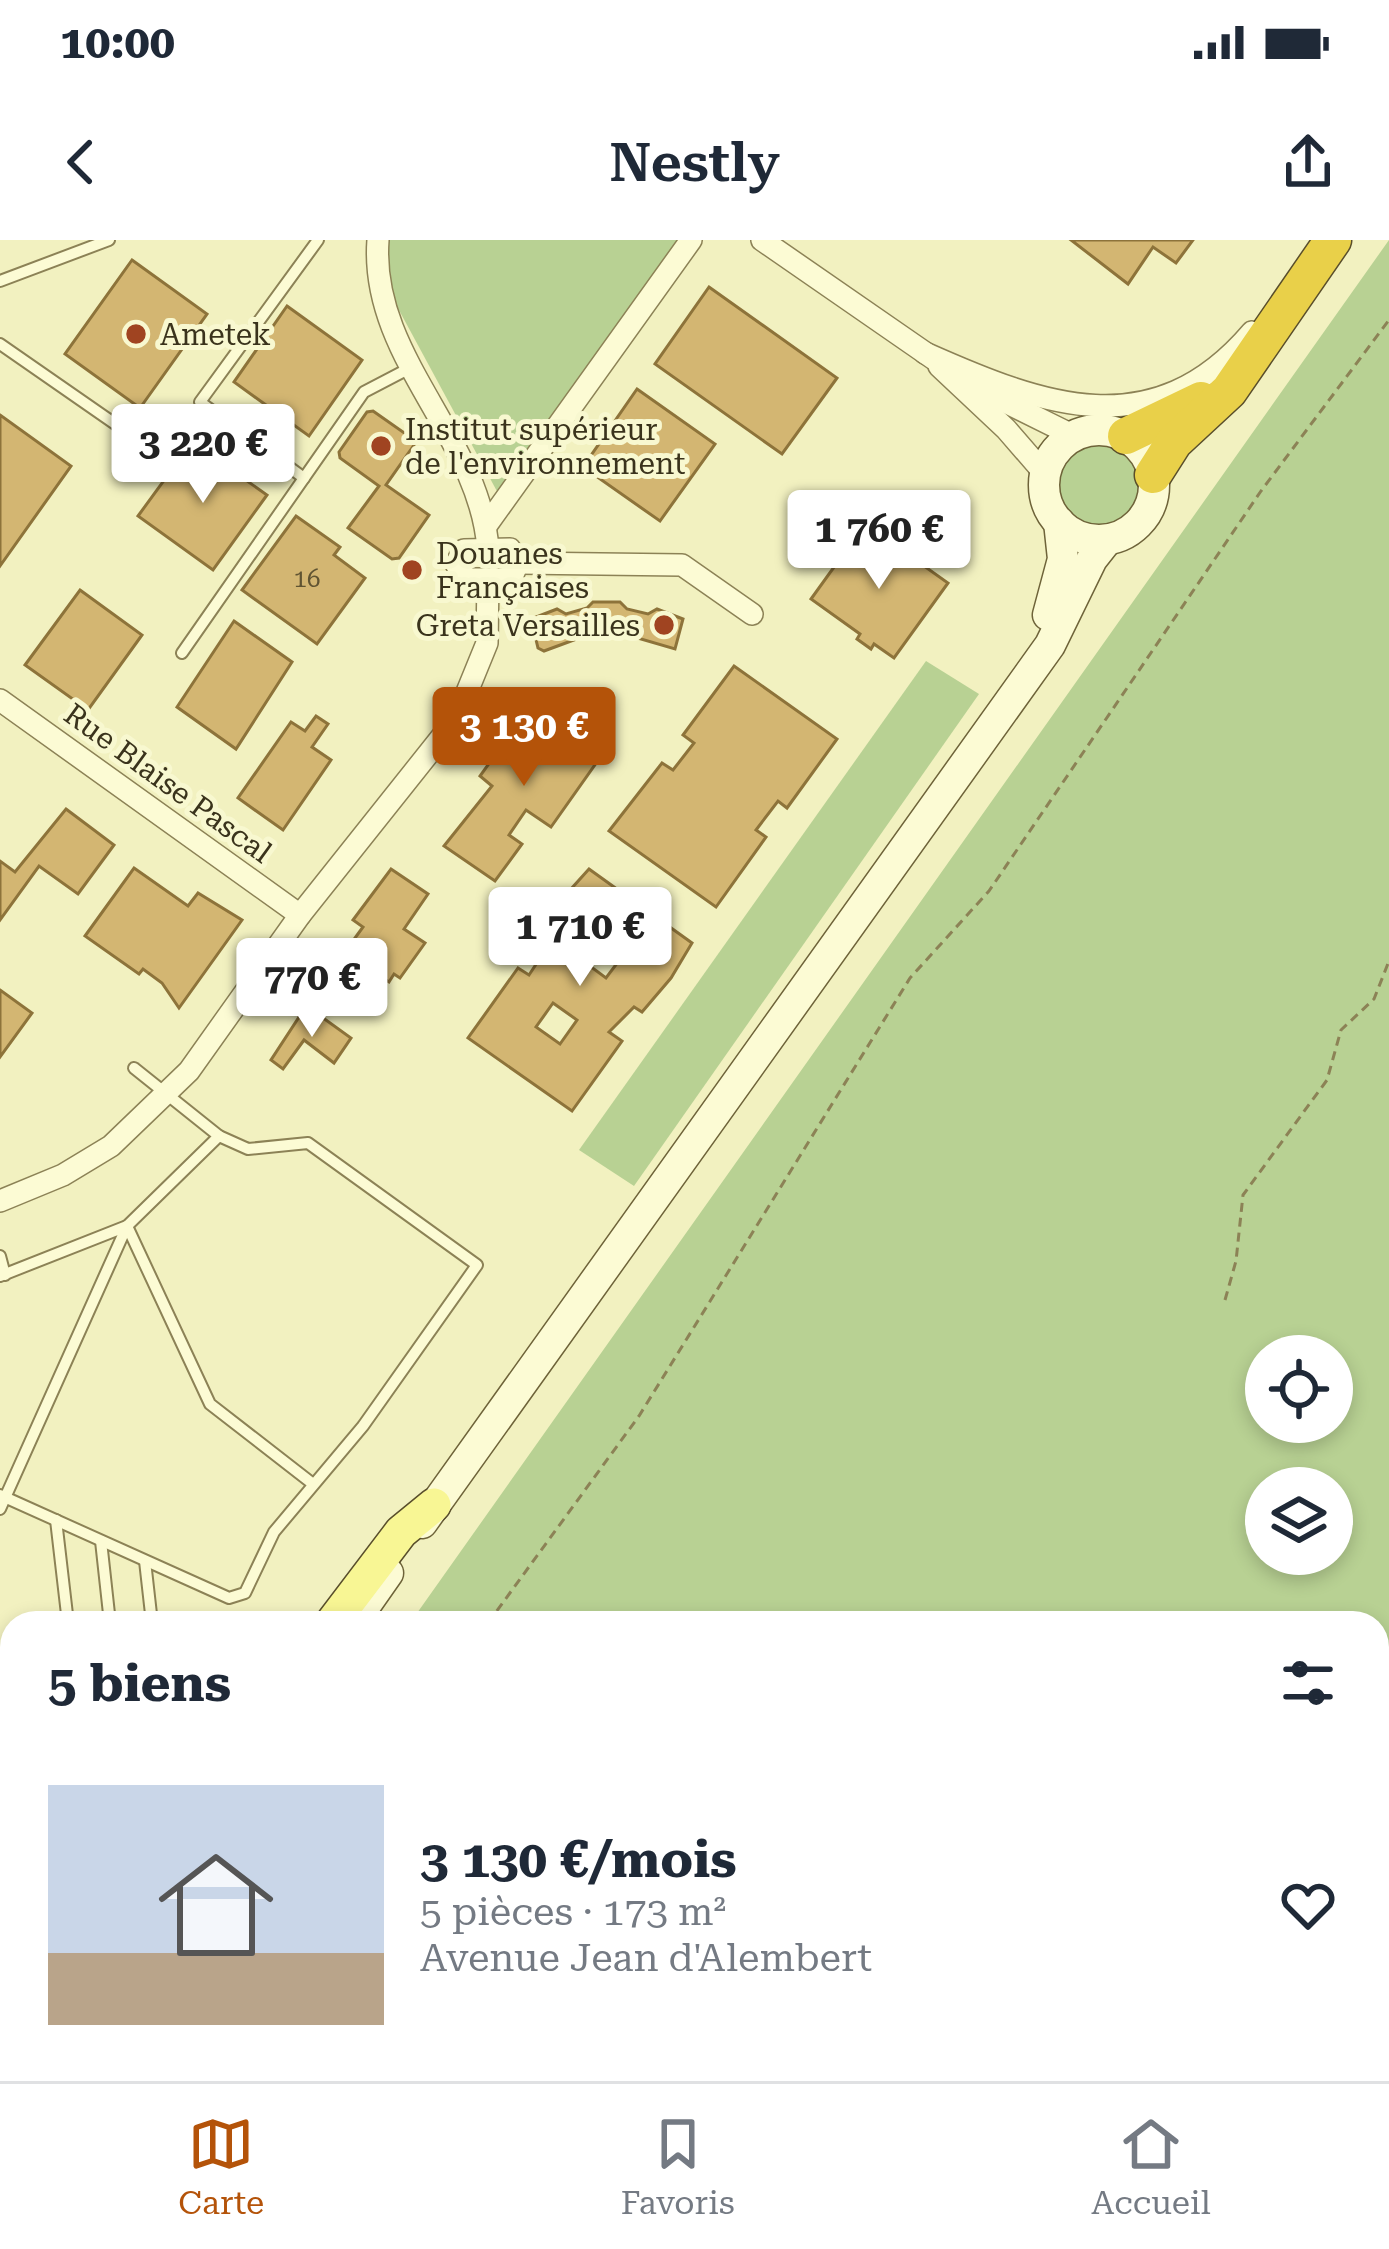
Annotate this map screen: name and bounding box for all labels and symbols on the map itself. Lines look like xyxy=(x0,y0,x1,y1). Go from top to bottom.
place label: Ametek xyxy=(160,317,271,352)
marker: Ametek xyxy=(123,321,149,347)
pin: 3 220 € xyxy=(92,404,314,506)
place label: Institut supérieur de l'environnement xyxy=(405,412,686,481)
marker: Institut supérieur de l'environnement xyxy=(368,433,394,459)
pin: 1 760 € xyxy=(768,490,990,592)
place label: Douanes Françaises xyxy=(436,536,589,605)
marker: Douanes Françaises xyxy=(399,557,425,583)
house number: 16 xyxy=(294,565,320,593)
place label: Greta Versailles xyxy=(416,608,640,643)
marker: Greta Versailles xyxy=(651,612,677,638)
pin: 3 130 € xyxy=(413,687,635,789)
street label: Rue Blaise Pascal xyxy=(58,696,278,870)
pin: 1 710 € xyxy=(469,887,691,989)
pin: 770 € xyxy=(228,938,396,1040)

